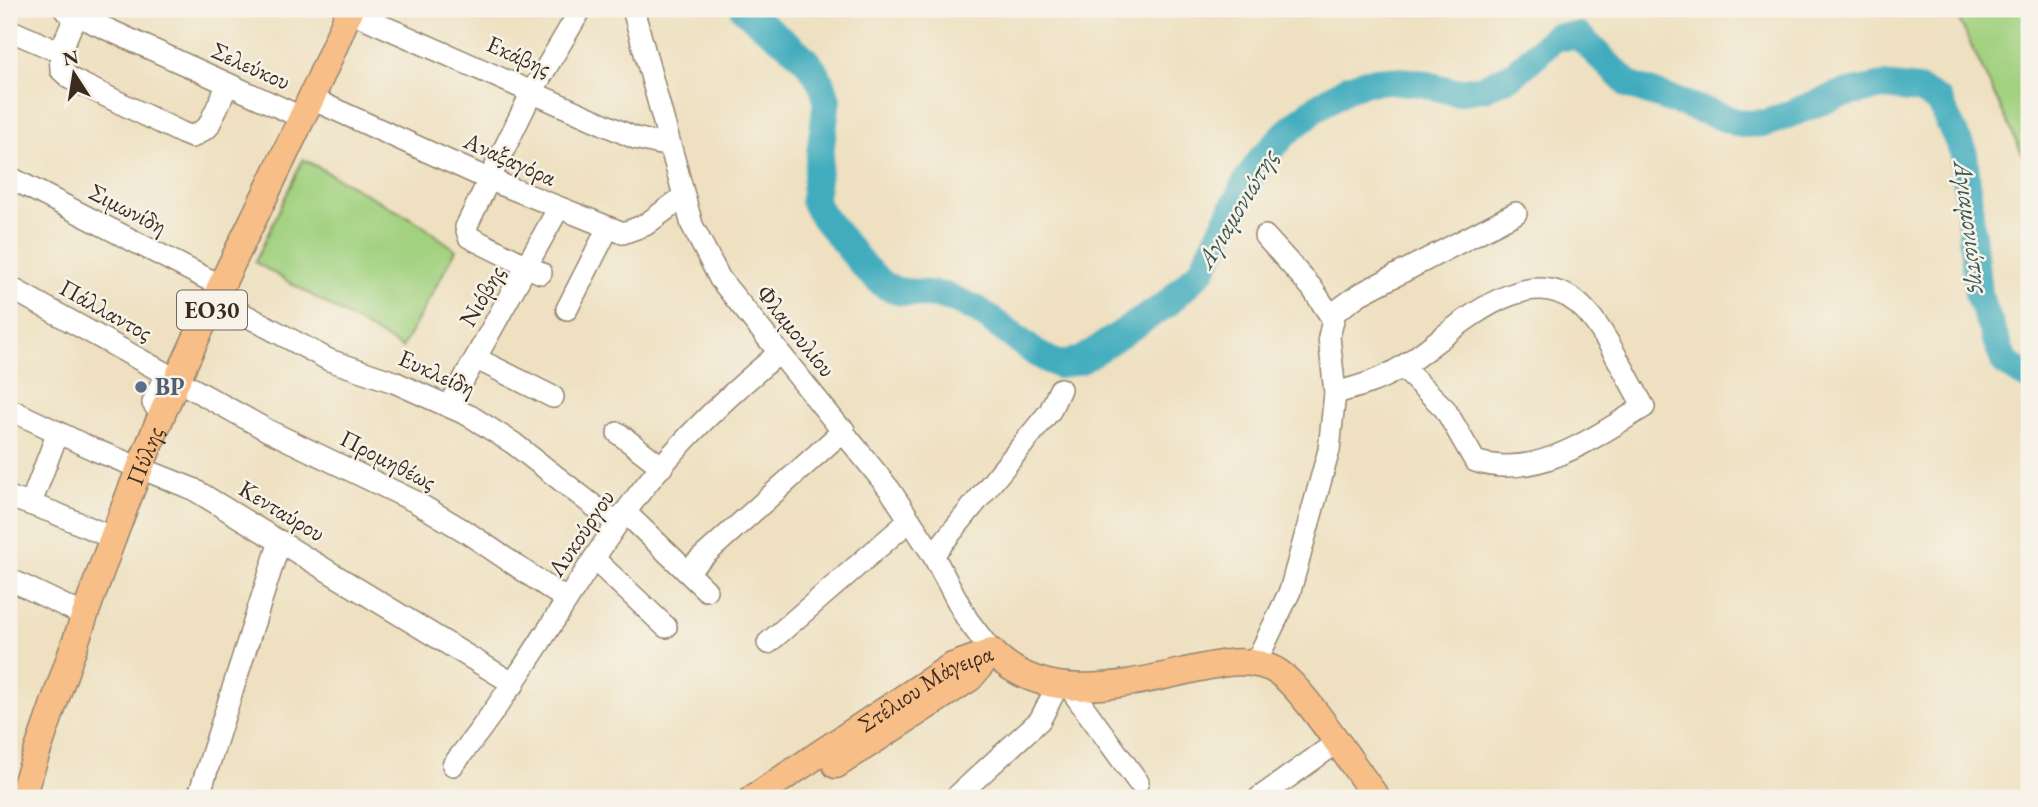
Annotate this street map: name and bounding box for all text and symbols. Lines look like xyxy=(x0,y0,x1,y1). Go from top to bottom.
street label: Εκάβης xyxy=(482,28,556,83)
street label: Σελεύκου xyxy=(207,34,296,97)
north arrow xyxy=(38,38,108,108)
text: N xyxy=(60,44,81,72)
street label: Αναξαγόρα xyxy=(458,124,561,193)
water label: Αγιαμονιώτης xyxy=(1187,141,1286,276)
water label: Αγιαμονιώτης xyxy=(1946,156,1998,297)
street label: Σιμωνίδη xyxy=(84,176,172,241)
street label: Νιόβης xyxy=(452,259,511,332)
street label: Πάλλαντος xyxy=(54,271,158,348)
street label: Φλαμουλίου xyxy=(750,278,843,383)
road number: ΕΟ30 xyxy=(177,290,247,330)
street label: Ευκλείδη xyxy=(394,342,481,403)
place label: BP xyxy=(155,371,185,402)
marker: BP xyxy=(133,379,149,395)
street label: Πύλης xyxy=(119,421,170,490)
street label: Προμηθέως xyxy=(335,422,441,497)
street label: Κενταύρου xyxy=(233,473,331,548)
street label: Λυκούργου xyxy=(540,483,621,583)
street label: Στέλιου Μάγειρα xyxy=(852,637,997,739)

